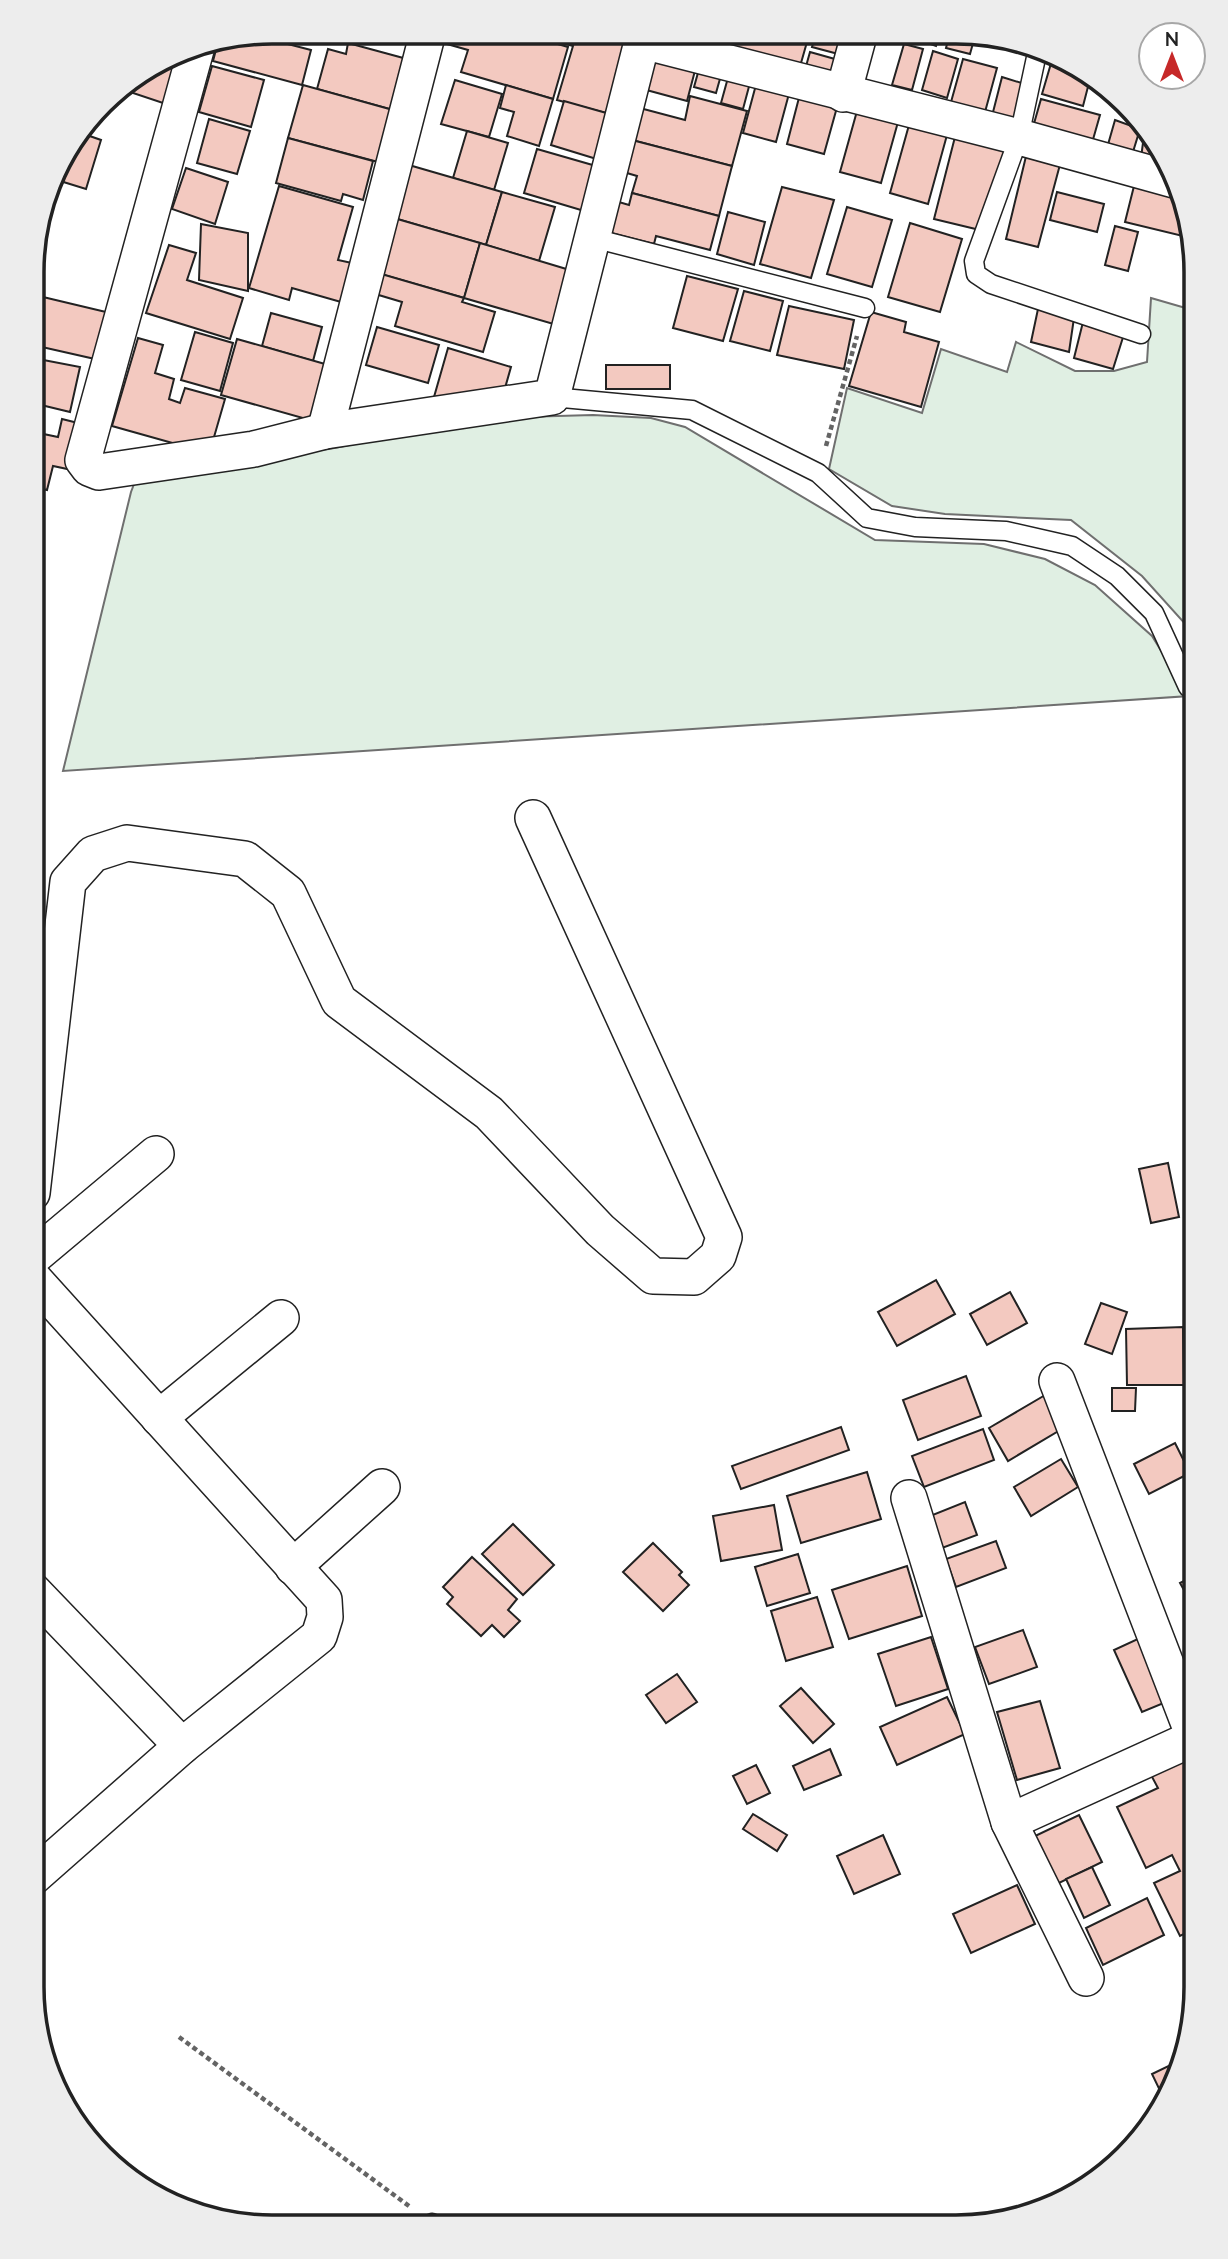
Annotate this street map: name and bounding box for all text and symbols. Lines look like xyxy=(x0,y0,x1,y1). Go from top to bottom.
north arrow xyxy=(1137,21,1207,91)
text: N xyxy=(1165,27,1179,51)

